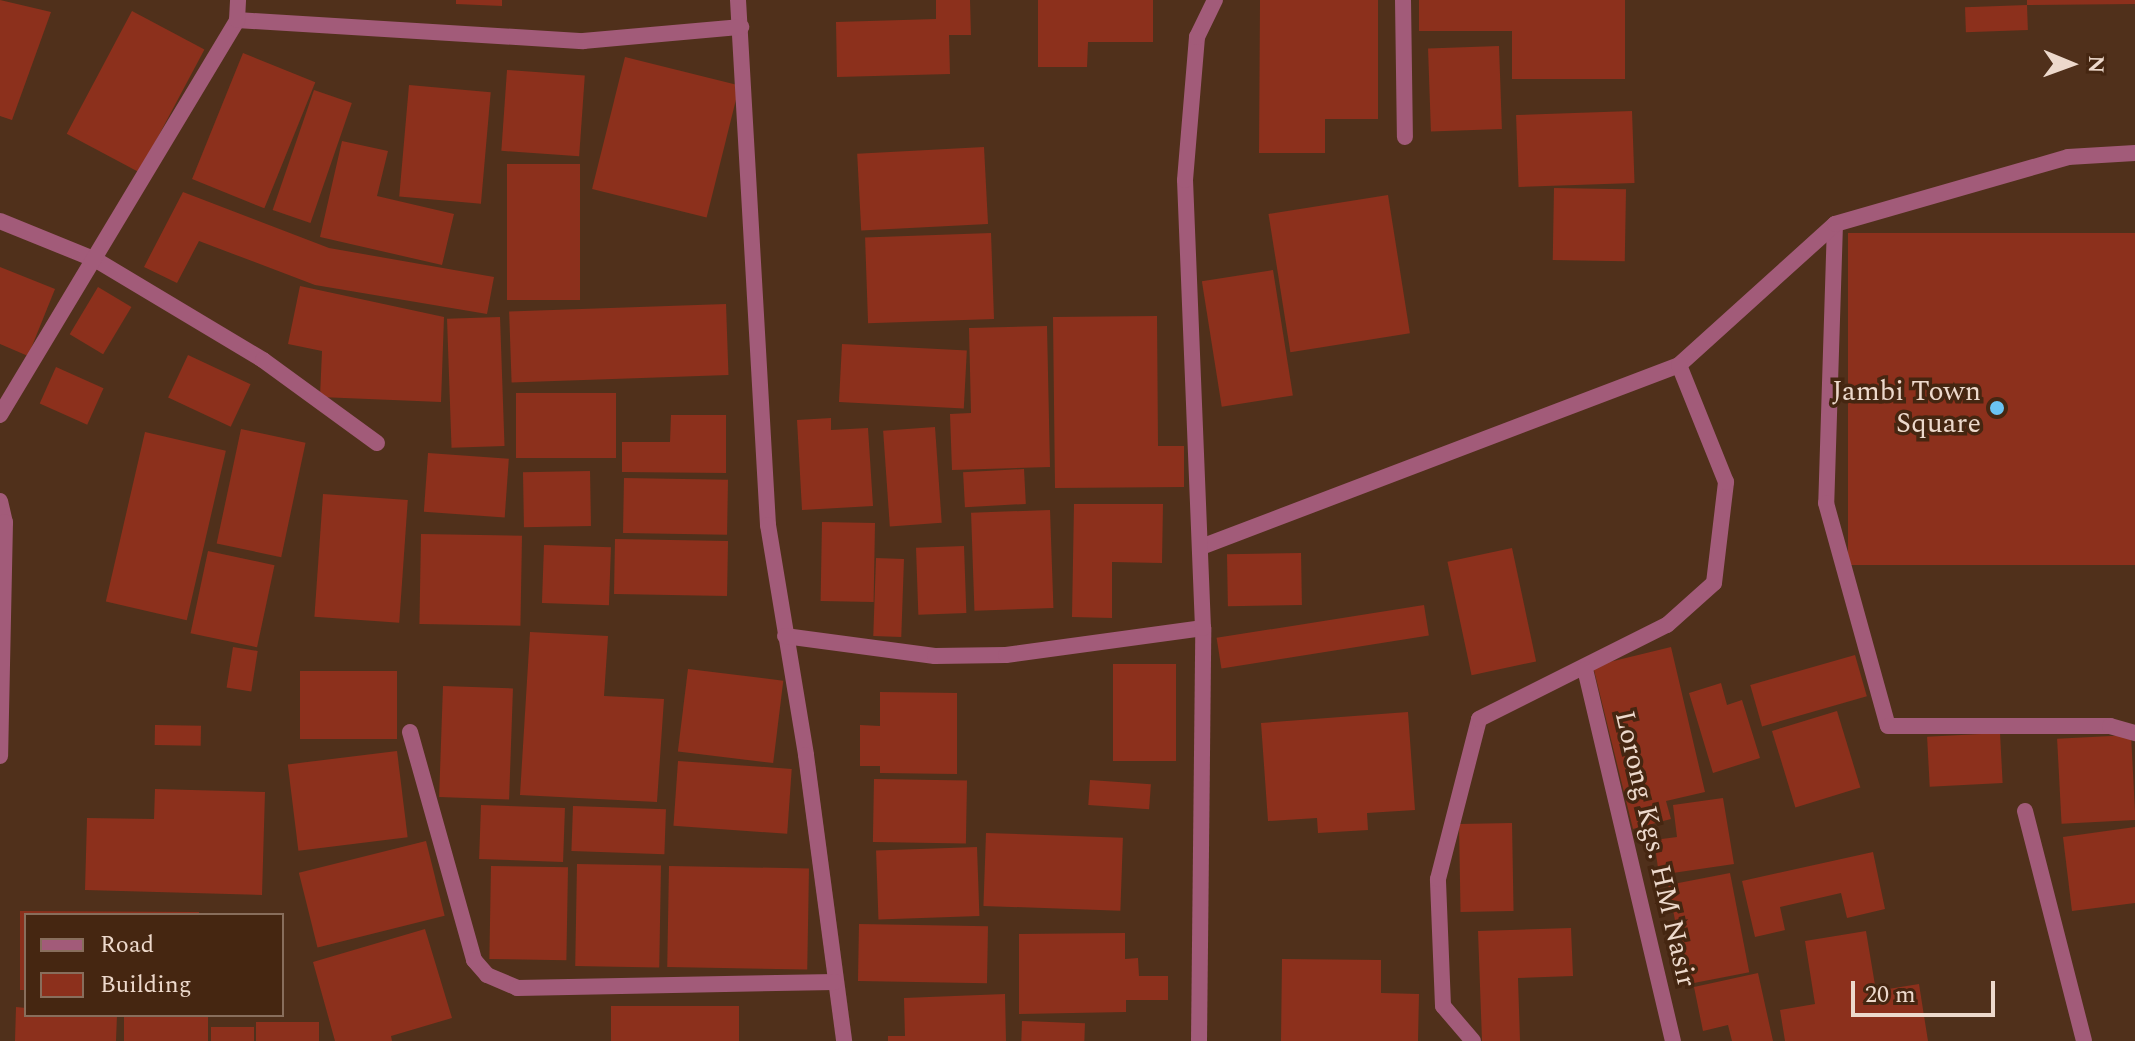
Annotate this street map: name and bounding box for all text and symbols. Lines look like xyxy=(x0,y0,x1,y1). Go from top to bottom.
north arrow xyxy=(2031,24,2111,104)
text: N xyxy=(2079,55,2112,74)
place label: Jambi Town Square xyxy=(1832,375,1981,441)
marker: Jambi Town Square xyxy=(1988,399,2006,417)
street label: Lorong Kgs. HM Nasir xyxy=(1607,708,1703,990)
legend xyxy=(24,913,284,1017)
text: Road xyxy=(100,927,154,963)
scale bar xyxy=(1855,965,1999,1015)
text: Building xyxy=(100,967,192,1003)
text: 20 m xyxy=(1865,977,1916,1013)

